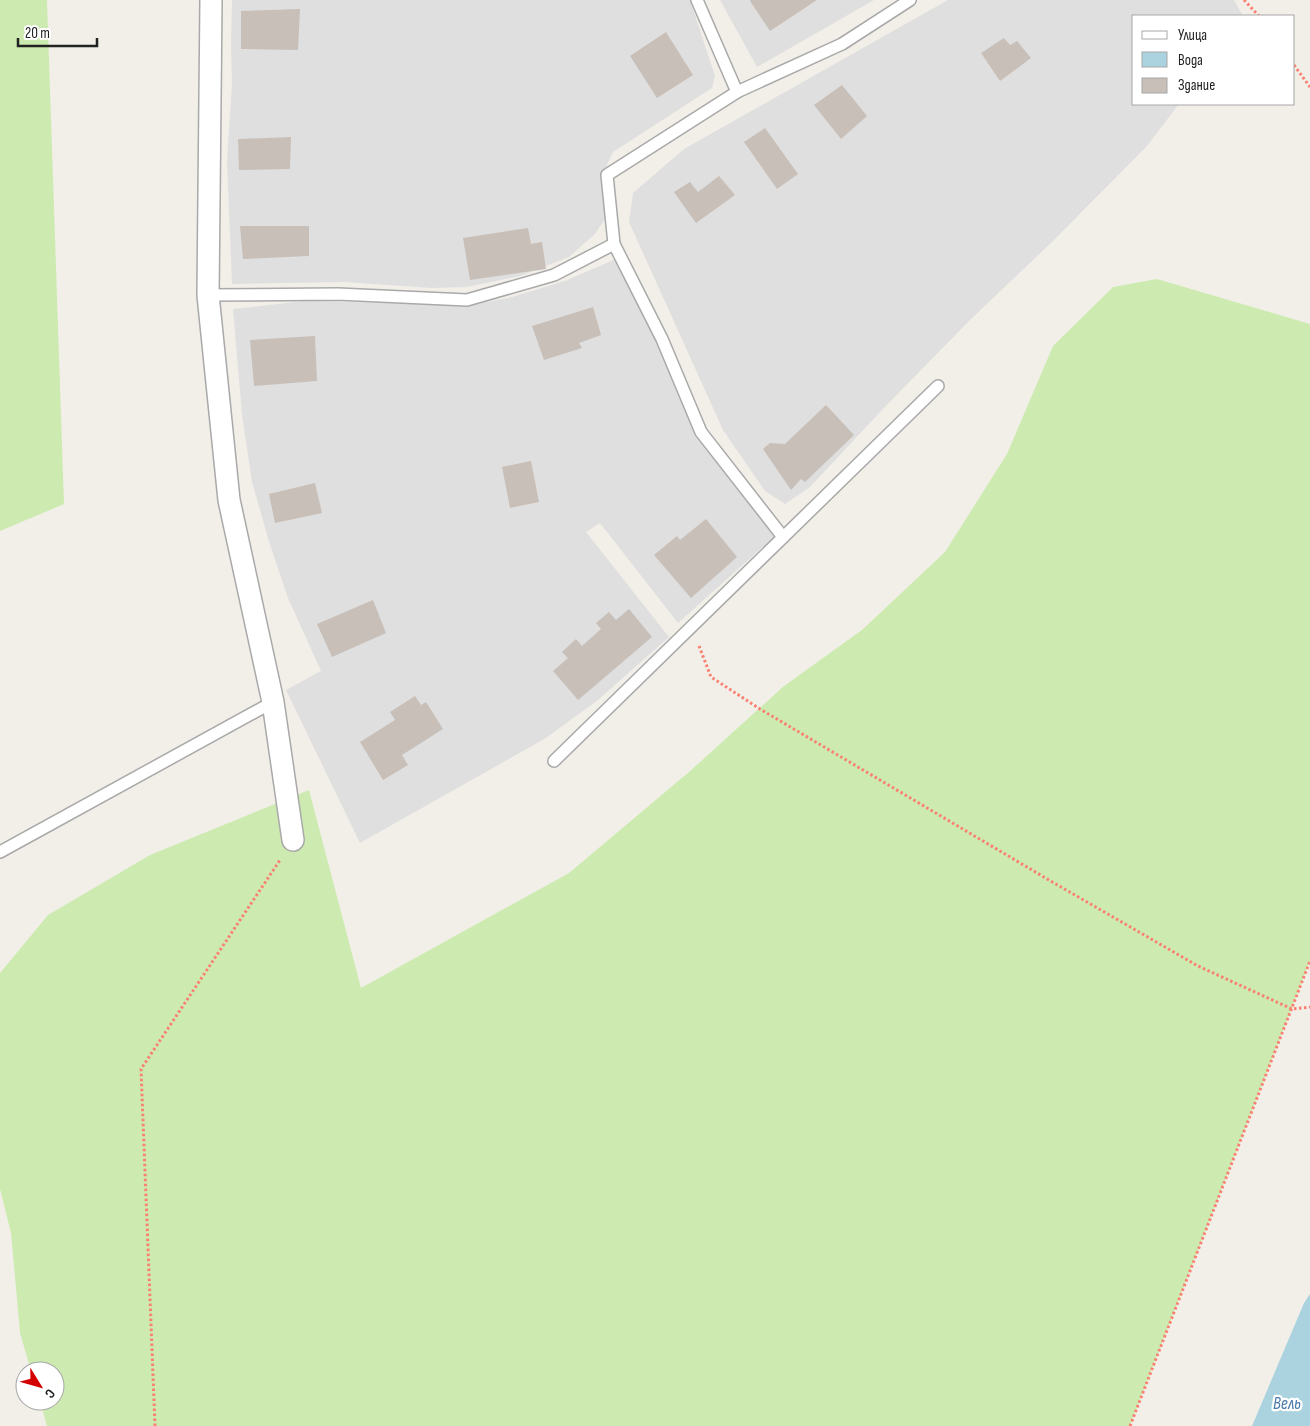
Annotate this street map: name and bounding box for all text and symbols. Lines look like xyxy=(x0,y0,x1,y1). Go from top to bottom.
scale bar xyxy=(18,15,96,47)
legend xyxy=(1132,15,1295,105)
text: 20 m xyxy=(25,24,50,43)
text: Улица xyxy=(1178,26,1207,45)
text: Вода xyxy=(1178,51,1203,70)
text: Здание xyxy=(1178,76,1215,95)
north arrow xyxy=(15,1361,65,1411)
text: С xyxy=(41,1386,59,1402)
water label: Вель xyxy=(1273,1393,1301,1414)

